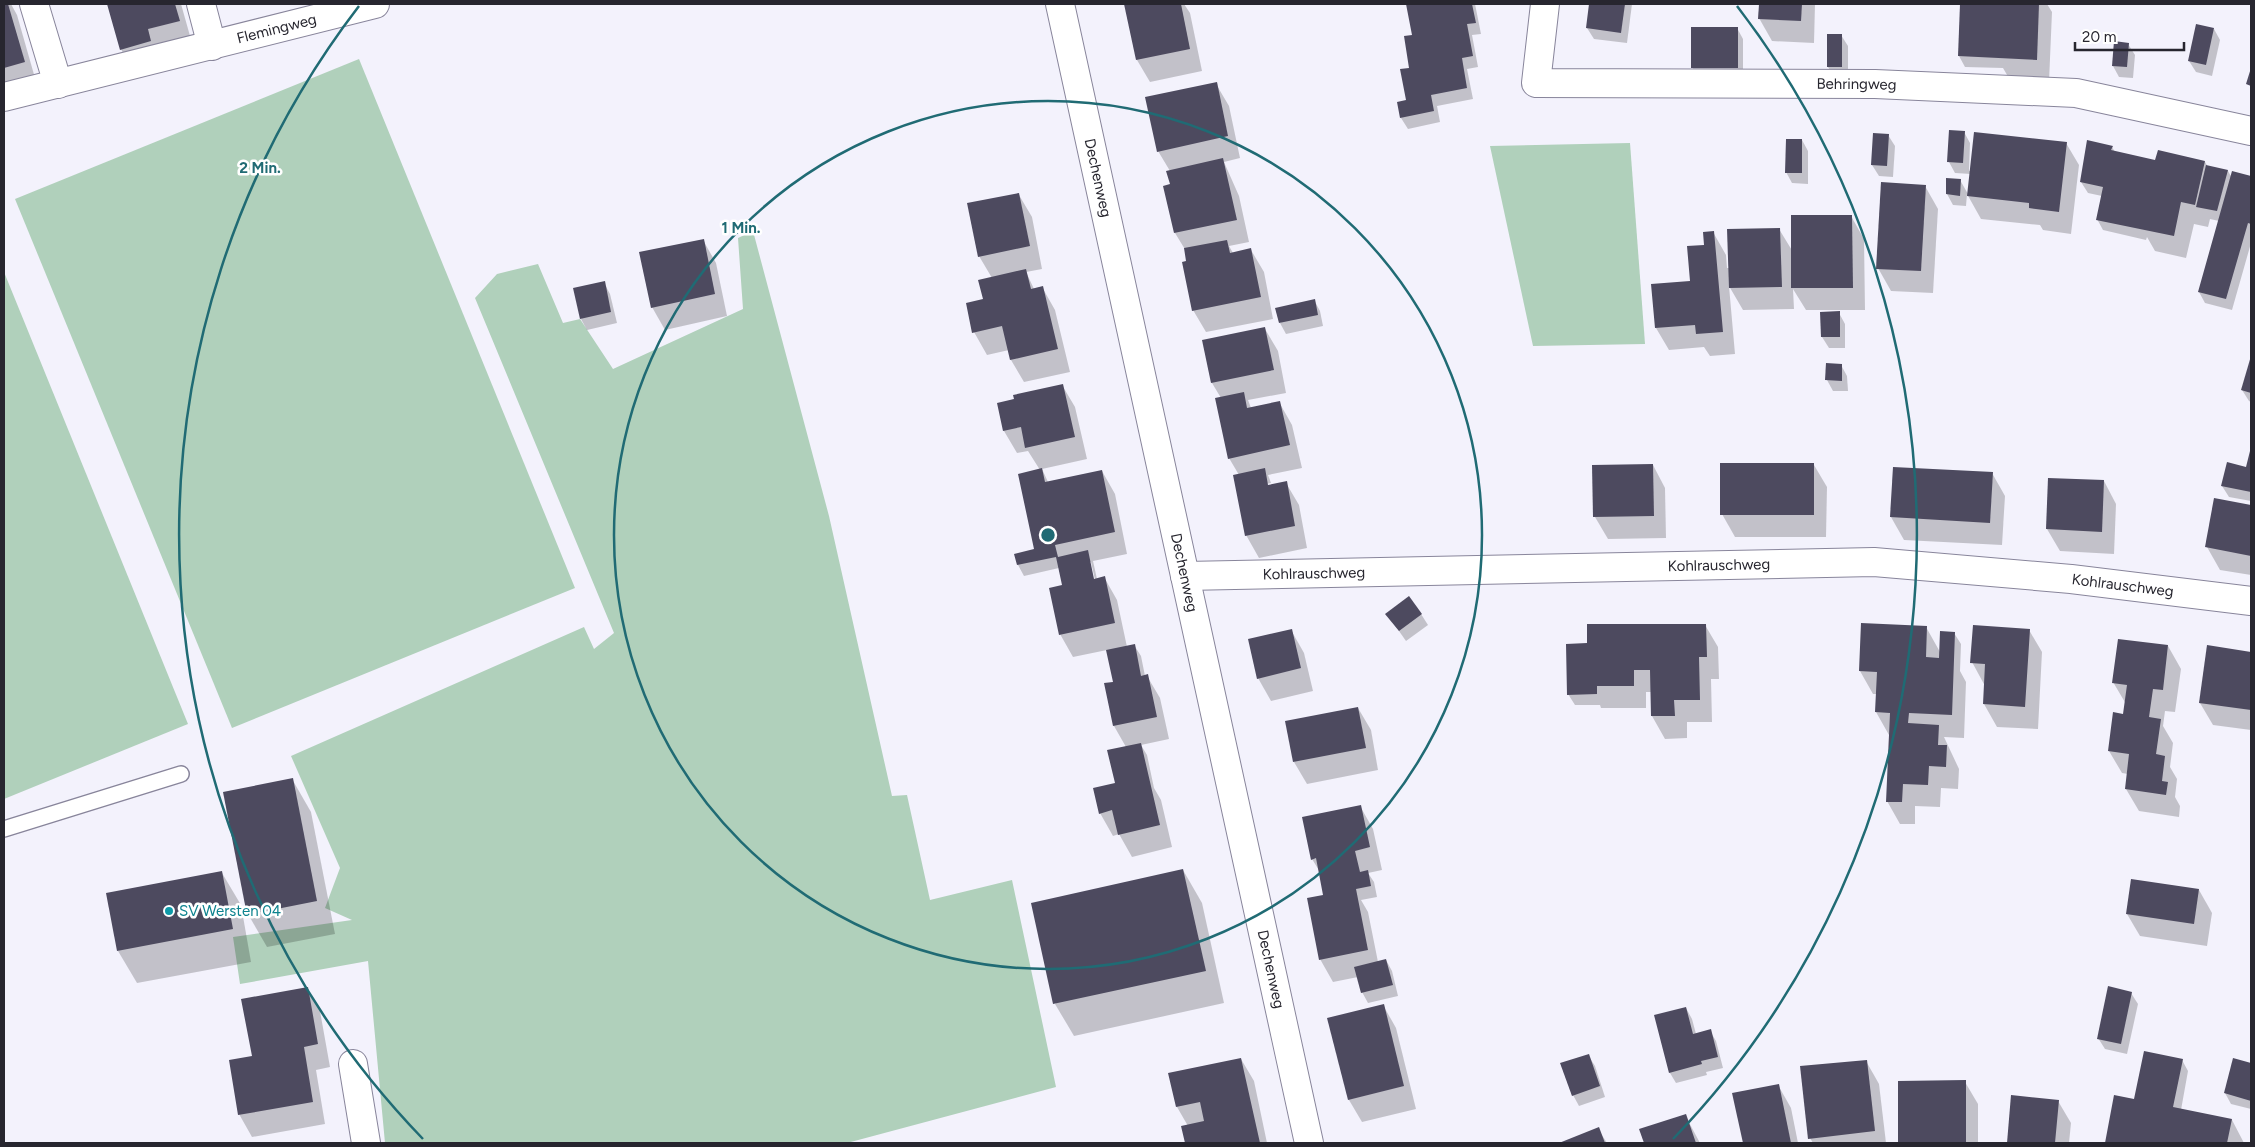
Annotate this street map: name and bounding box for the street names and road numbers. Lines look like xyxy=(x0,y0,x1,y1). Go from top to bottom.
street label: Flemingweg xyxy=(235,10,318,47)
street label: Behringweg xyxy=(1816,75,1897,94)
street label: Dechenweg xyxy=(1081,137,1115,219)
street label: Dechenweg xyxy=(1167,532,1202,614)
street label: Kohlrauschweg xyxy=(1667,555,1770,575)
street label: Kohlrauschweg xyxy=(1263,563,1365,583)
street label: Kohlrauschweg xyxy=(2071,570,2175,600)
street label: Dechenweg xyxy=(1254,928,1288,1010)

